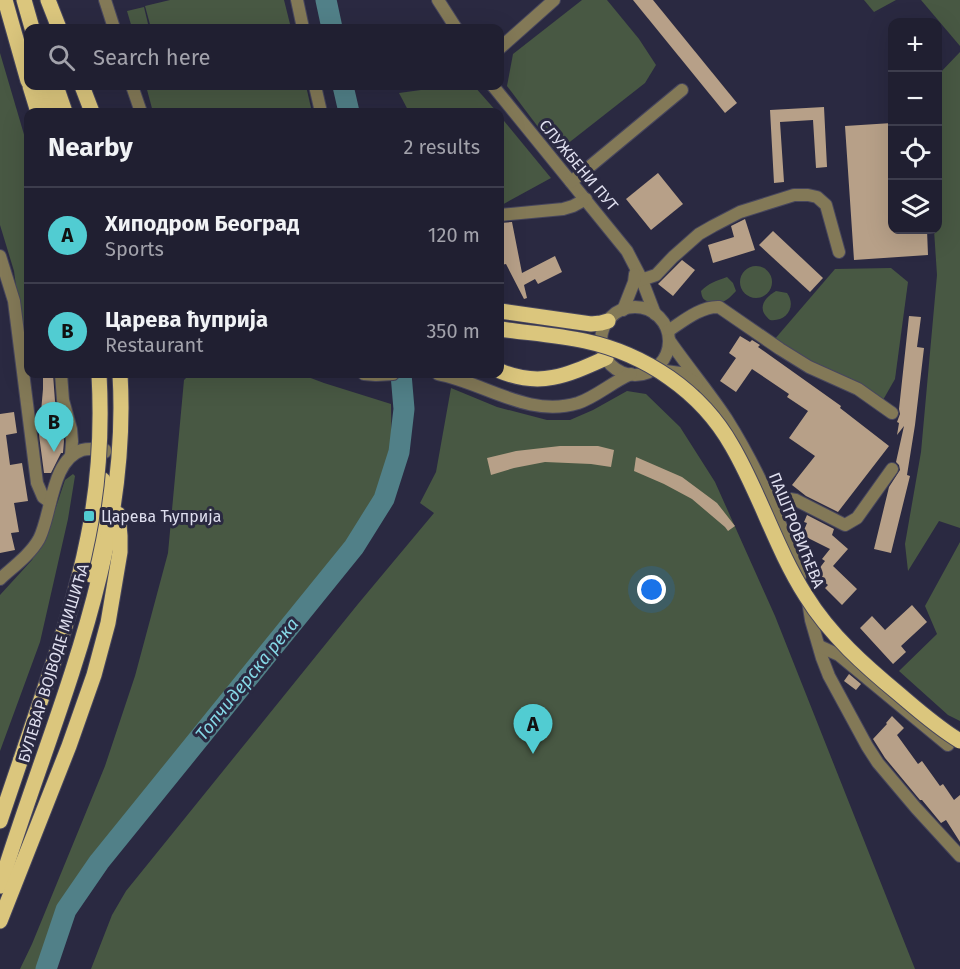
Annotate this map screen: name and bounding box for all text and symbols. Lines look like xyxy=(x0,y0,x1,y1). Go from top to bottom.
map controls xyxy=(888,18,942,234)
button: + xyxy=(888,18,942,72)
search box xyxy=(24,24,504,90)
icon: search xyxy=(45,41,78,74)
text: Search here xyxy=(93,44,211,71)
button: − xyxy=(888,72,942,126)
street label: СЛУЖБЕНИ ПУТ xyxy=(535,116,623,215)
button: locate xyxy=(888,126,942,180)
text: Nearby xyxy=(48,132,133,163)
text: 2 results xyxy=(403,135,480,159)
button: layers xyxy=(888,180,942,234)
text: Хиподром Београд xyxy=(105,210,299,237)
text: A xyxy=(62,223,73,247)
text: 120 m xyxy=(428,223,480,247)
text: Sports xyxy=(105,237,164,261)
text: Царева ћуприја xyxy=(105,306,268,333)
text: B xyxy=(61,319,74,343)
text: 350 m xyxy=(426,319,480,343)
text: Restaurant xyxy=(105,333,203,357)
pin: B xyxy=(34,402,74,452)
street label: ПАШТРОВИЋЕВА xyxy=(765,470,829,591)
place label: Царева Ћуприја xyxy=(101,507,221,526)
marker: Царева Ћуприја xyxy=(82,509,96,523)
street label: БУЛЕВАР ВОЈВОДЕ МИШИЋА xyxy=(14,561,93,765)
your location xyxy=(637,575,666,604)
water label: Топчидерска река xyxy=(191,613,303,745)
pin: A xyxy=(514,704,552,754)

